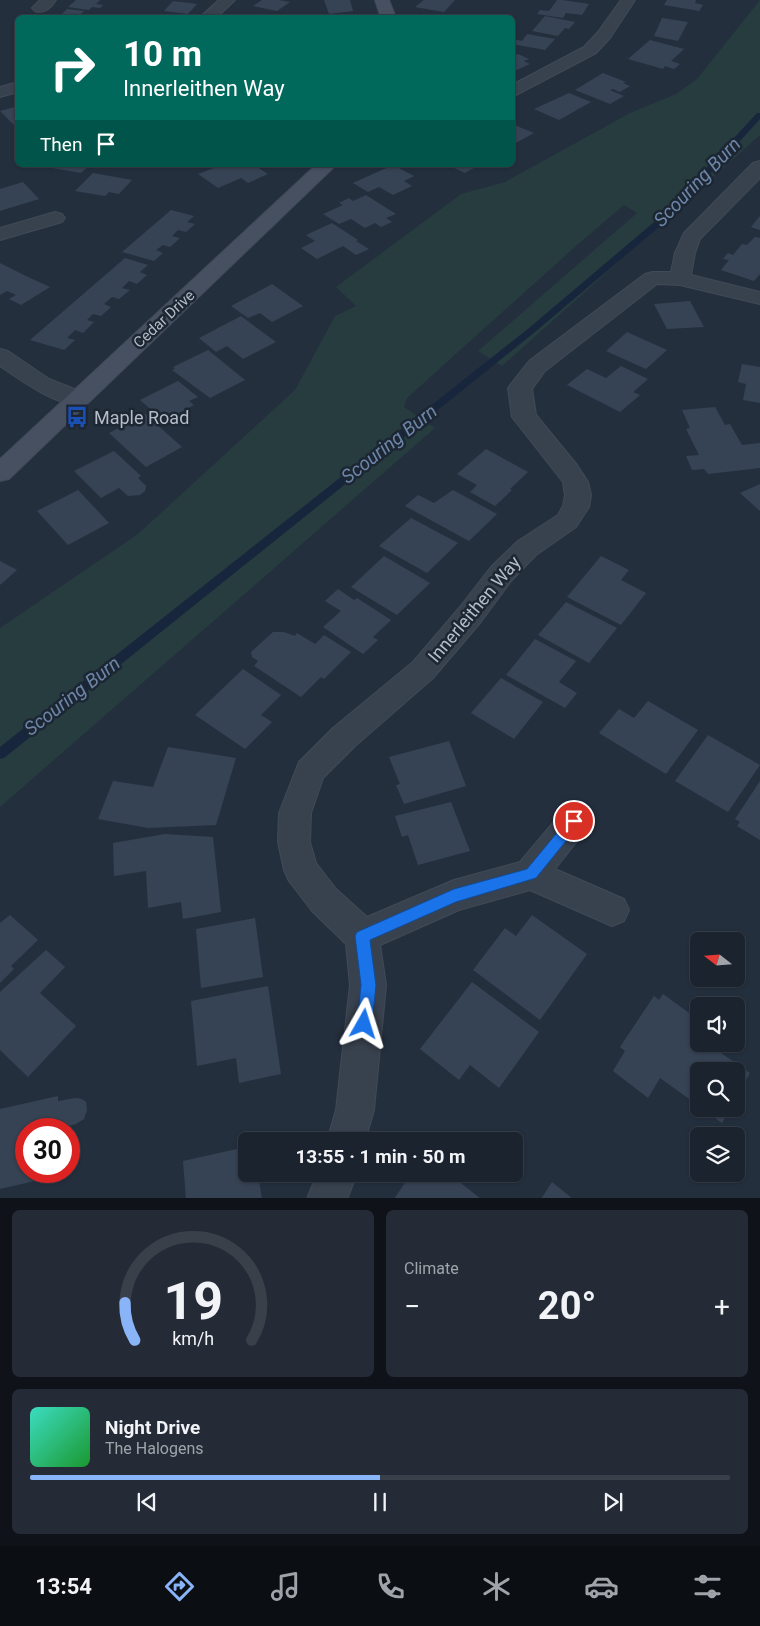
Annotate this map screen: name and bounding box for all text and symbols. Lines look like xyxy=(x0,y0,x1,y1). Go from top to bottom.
text: 10 m xyxy=(123,34,202,75)
icon: right xyxy=(40,35,105,100)
text: Innerleithen Way xyxy=(123,76,285,101)
icon: arrive xyxy=(92,130,120,158)
text: Then xyxy=(40,133,82,156)
water label: Scouring Burn xyxy=(649,133,745,231)
street label: Cedar Drive xyxy=(130,286,198,352)
water label: Scouring Burn xyxy=(337,399,441,489)
bus stop icon: Maple Road xyxy=(64,404,90,430)
place label: Maple Road xyxy=(94,407,189,428)
street label: Innerleithen Way xyxy=(423,551,525,666)
water label: Scouring Burn xyxy=(20,651,124,741)
pin xyxy=(553,800,595,842)
icon: arrive xyxy=(560,807,588,835)
north arrow xyxy=(690,932,745,988)
map controls xyxy=(690,932,745,1182)
position arrow xyxy=(337,997,389,1049)
button: sound xyxy=(690,997,745,1052)
button: search xyxy=(690,1062,745,1117)
speed limit sign: 30 xyxy=(15,1118,80,1183)
button: layers xyxy=(690,1127,745,1182)
text: 13:55 · 1 min · 50 m xyxy=(295,1145,466,1168)
text: Climate xyxy=(404,1259,459,1278)
text: 19 xyxy=(163,1271,223,1332)
text: 20° xyxy=(538,1284,596,1328)
text: − xyxy=(404,1290,420,1323)
text: + xyxy=(714,1290,730,1323)
text: km/h xyxy=(172,1328,214,1349)
text: Night Drive xyxy=(105,1416,200,1439)
text: The Halogens xyxy=(105,1439,204,1458)
icon: previous xyxy=(133,1488,161,1516)
icon: pause xyxy=(366,1488,394,1516)
icon: next xyxy=(599,1488,627,1516)
icon: directions xyxy=(162,1569,197,1604)
icon: music xyxy=(268,1569,303,1604)
icon: phone xyxy=(373,1569,408,1604)
icon: climate xyxy=(479,1569,514,1604)
icon: car xyxy=(584,1569,619,1604)
icon: filters xyxy=(690,1569,725,1604)
text: 13:54 xyxy=(35,1574,92,1599)

